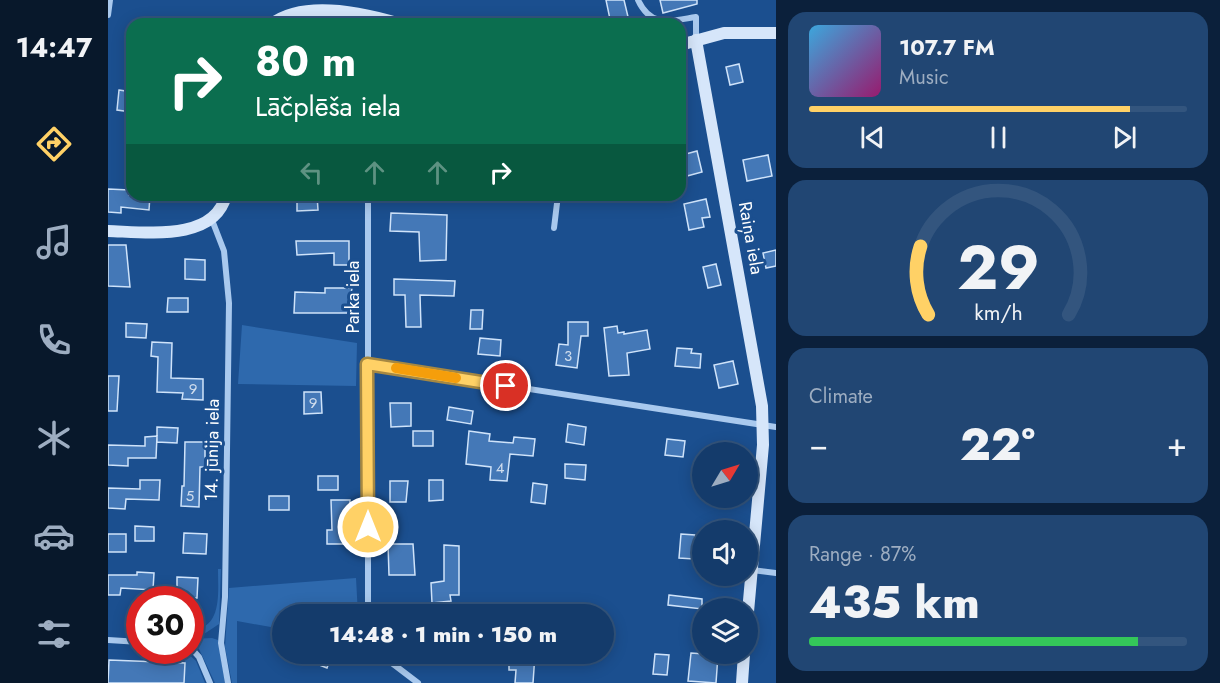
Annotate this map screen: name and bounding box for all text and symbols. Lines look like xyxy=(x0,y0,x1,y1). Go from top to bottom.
text: 14:47 xyxy=(16,28,92,67)
text: 80 m xyxy=(255,31,356,92)
text: 107.7 FM xyxy=(899,31,995,63)
icon: right xyxy=(156,42,234,120)
text: Music xyxy=(899,63,949,92)
text: Lāčplēša iela xyxy=(255,87,401,126)
icon: previous xyxy=(856,121,889,154)
icon: pause xyxy=(982,121,1015,154)
icon: next xyxy=(1108,121,1141,154)
icon: directions xyxy=(33,123,75,165)
icon: left xyxy=(295,156,328,189)
icon: ahead xyxy=(358,156,391,189)
icon: ahead xyxy=(421,156,454,189)
icon: right xyxy=(484,156,517,189)
street label: Raiņa iela xyxy=(732,199,770,277)
icon: music xyxy=(33,221,75,263)
text: 29 xyxy=(957,222,1039,312)
street label: Parka iela xyxy=(340,261,366,333)
text: km/h xyxy=(974,297,1022,328)
icon: phone xyxy=(33,319,75,361)
house number: 3 xyxy=(564,345,572,367)
pin xyxy=(480,360,531,411)
icon: arrive xyxy=(489,369,522,402)
house number: 9 xyxy=(189,378,197,400)
text: Climate xyxy=(809,382,873,411)
house number: 9 xyxy=(309,392,317,414)
street label: 14. jūnija iela xyxy=(198,398,226,502)
text: 22° xyxy=(960,412,1035,477)
icon: climate xyxy=(33,417,75,459)
text: − xyxy=(809,421,828,468)
text: + xyxy=(1167,421,1187,468)
north arrow xyxy=(692,442,758,508)
map controls xyxy=(692,442,758,664)
house number: 4 xyxy=(496,457,505,479)
house number: 5 xyxy=(186,485,194,507)
position arrow xyxy=(336,495,400,559)
icon: car xyxy=(33,515,75,557)
button: sound xyxy=(692,520,758,586)
text: Range · 87% xyxy=(809,540,916,569)
text: 435 km xyxy=(809,570,980,635)
speed limit sign: 30 xyxy=(126,586,204,664)
button: layers xyxy=(692,598,758,664)
icon: filters xyxy=(33,613,75,655)
text: 14:48 · 1 min · 150 m xyxy=(329,618,557,650)

